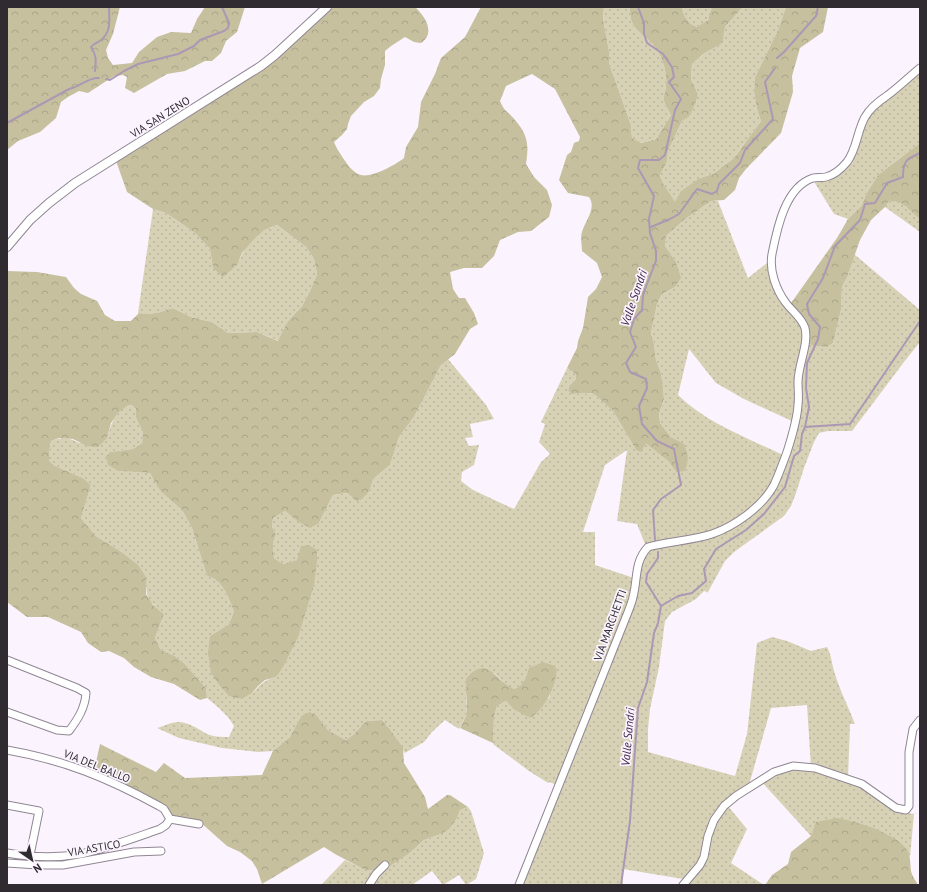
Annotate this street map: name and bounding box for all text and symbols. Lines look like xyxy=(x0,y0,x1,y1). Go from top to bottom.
street label: VIA SAN ZENO xyxy=(127,93,192,141)
water label: Valle Sandri xyxy=(617,267,650,328)
street label: VIA MARCHETTI xyxy=(590,587,629,663)
water label: Valle Sandri xyxy=(617,706,638,767)
street label: VIA DEL BALLO xyxy=(61,746,132,786)
street label: VIA ASTICO xyxy=(66,836,121,860)
north arrow xyxy=(12,840,52,880)
text: N xyxy=(31,860,45,876)

